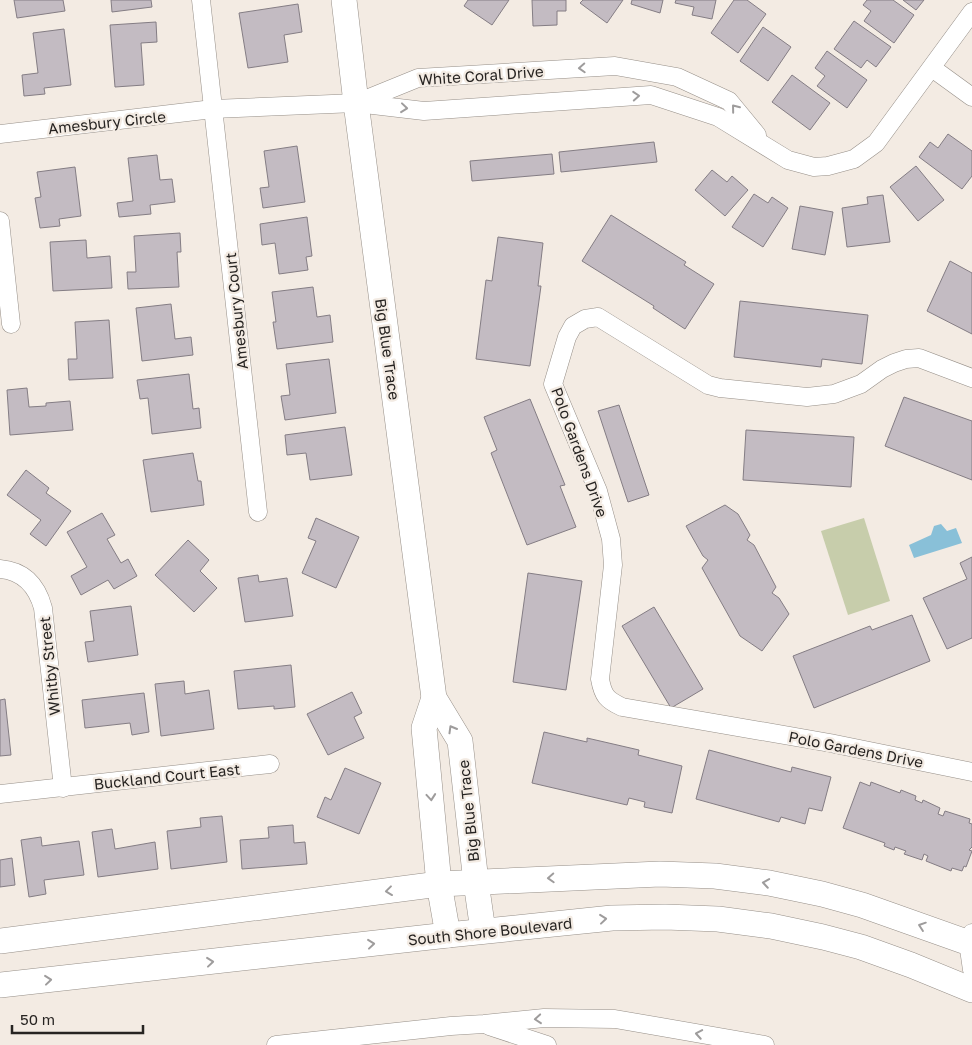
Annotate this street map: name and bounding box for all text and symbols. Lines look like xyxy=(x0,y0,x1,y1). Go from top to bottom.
street label: White Coral Drive xyxy=(418,62,544,88)
one-way arrow xyxy=(577,62,585,73)
one-way arrow xyxy=(632,91,640,102)
one-way arrow xyxy=(401,102,409,113)
one-way arrow xyxy=(731,104,740,113)
street label: Amesbury Circle xyxy=(47,107,167,137)
street label: Amesbury Court xyxy=(221,252,251,370)
street label: Big Blue Trace xyxy=(372,297,404,401)
street label: Polo Gardens Drive xyxy=(548,385,612,520)
street label: Whitby Street xyxy=(35,616,63,716)
one-way arrow xyxy=(449,725,459,734)
street label: Polo Gardens Drive xyxy=(787,727,925,771)
street label: Buckland Court East xyxy=(93,759,241,793)
street label: Big Blue Trace xyxy=(454,759,482,863)
one-way arrow xyxy=(425,793,436,801)
one-way arrow xyxy=(547,873,555,884)
one-way arrow xyxy=(761,878,769,889)
one-way arrow xyxy=(385,885,393,896)
street label: South Shore Boulevard xyxy=(407,913,573,949)
one-way arrow xyxy=(599,914,607,925)
one-way arrow xyxy=(918,922,927,932)
one-way arrow xyxy=(368,939,376,950)
one-way arrow xyxy=(206,957,214,968)
one-way arrow xyxy=(45,975,53,986)
scale bar xyxy=(12,1002,144,1034)
text: 50 m xyxy=(20,1010,55,1028)
one-way arrow xyxy=(534,1013,542,1024)
one-way arrow xyxy=(695,1029,704,1039)

